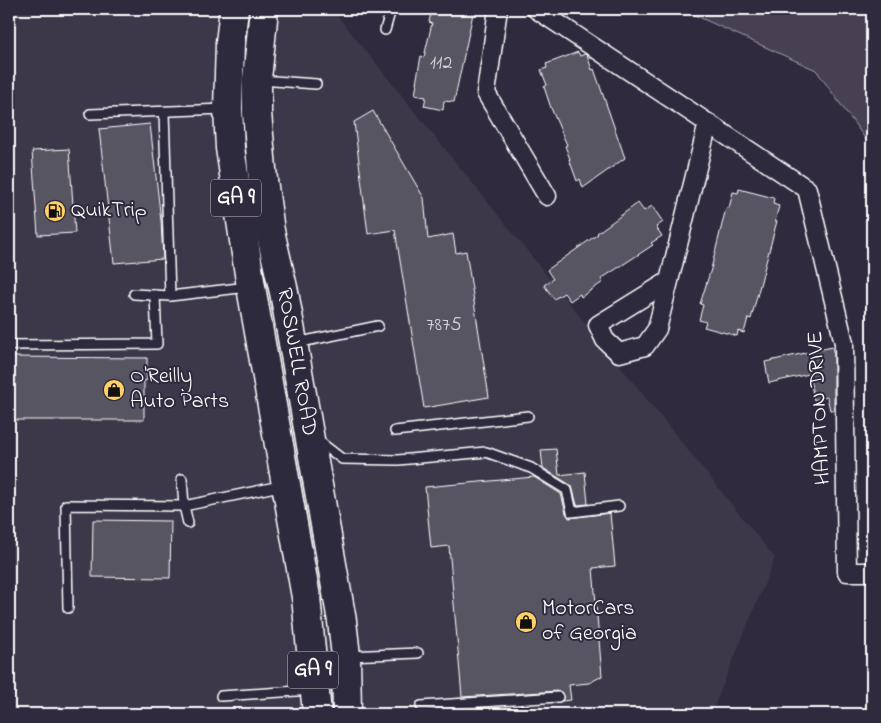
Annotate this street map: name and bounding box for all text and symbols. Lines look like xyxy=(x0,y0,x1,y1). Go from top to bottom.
house number: 112 xyxy=(430,49,452,78)
road number: GA 9 xyxy=(211,180,261,217)
place label: QuikTrip xyxy=(71,195,147,227)
fuel station icon: QuikTrip xyxy=(43,199,67,223)
street label: ROSWELL ROAD xyxy=(267,286,325,438)
house number: 7875 xyxy=(426,311,462,340)
street label: HAMPTON DRIVE xyxy=(800,330,840,486)
place label: O'Reilly Auto Parts xyxy=(130,361,229,418)
shop icon: O'Reilly Auto Parts xyxy=(102,378,126,402)
place label: MotorCars of Georgia xyxy=(542,593,637,651)
shop icon: MotorCars of Georgia xyxy=(514,610,538,634)
road number: GA 9 xyxy=(288,652,338,688)

